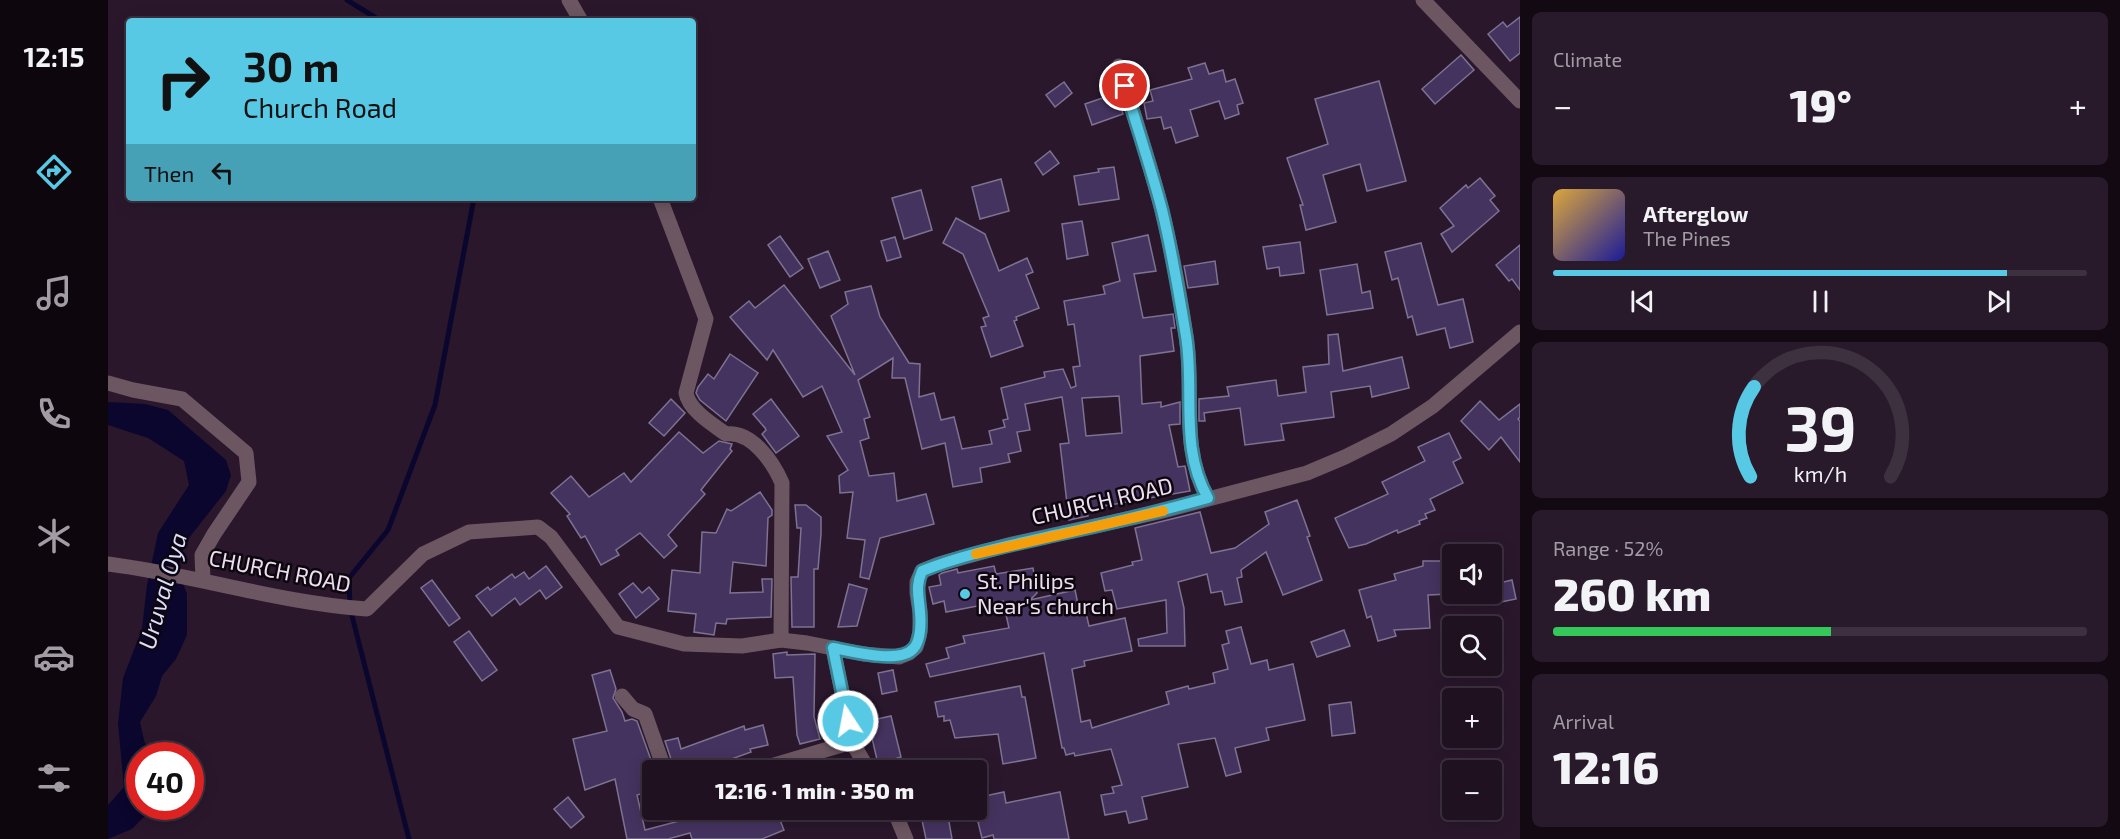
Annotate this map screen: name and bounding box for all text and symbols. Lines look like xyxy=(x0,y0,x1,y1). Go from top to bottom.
text: 12:15 xyxy=(24,40,84,72)
text: 30 m xyxy=(243,40,339,90)
icon: right xyxy=(144,42,222,120)
text: Climate xyxy=(1553,47,1622,71)
pin xyxy=(1099,60,1150,111)
icon: arrive xyxy=(1108,69,1141,102)
text: 19° xyxy=(1789,77,1852,131)
text: − xyxy=(1553,85,1572,125)
text: + xyxy=(2069,85,2087,125)
text: Church Road xyxy=(243,91,397,123)
icon: directions xyxy=(33,151,75,193)
icon: left xyxy=(206,156,239,189)
text: Then xyxy=(144,160,194,186)
text: Afterglow xyxy=(1643,200,1748,226)
text: The Pines xyxy=(1643,226,1731,250)
icon: music xyxy=(33,272,75,314)
icon: previous xyxy=(1626,285,1659,318)
icon: pause xyxy=(1804,285,1837,318)
icon: next xyxy=(1982,285,2015,318)
text: 39 xyxy=(1784,389,1856,464)
icon: phone xyxy=(33,393,75,435)
text: km/h xyxy=(1793,461,1847,486)
street label: CHURCH ROAD xyxy=(1029,471,1175,529)
icon: climate xyxy=(33,515,75,557)
water label: Uruval Oya xyxy=(131,529,192,652)
text: Range · 52% xyxy=(1553,536,1663,560)
street label: CHURCH ROAD xyxy=(207,544,353,597)
map controls xyxy=(1442,544,1502,820)
button: sound xyxy=(1442,544,1502,604)
text: 260 km xyxy=(1553,566,1711,620)
place label: St. Philips Near's church xyxy=(977,567,1114,618)
marker: St. Philips Near's church xyxy=(958,587,972,601)
button: search xyxy=(1442,616,1502,676)
icon: car xyxy=(33,636,75,678)
button: + xyxy=(1442,688,1502,748)
position arrow xyxy=(816,689,880,753)
text: Arrival xyxy=(1553,709,1614,733)
text: 12:16 xyxy=(1553,739,1659,793)
speed limit sign: 40 xyxy=(126,742,204,820)
icon: filters xyxy=(33,757,75,799)
button: − xyxy=(1442,760,1502,820)
text: 12:16 · 1 min · 350 m xyxy=(715,777,914,803)

